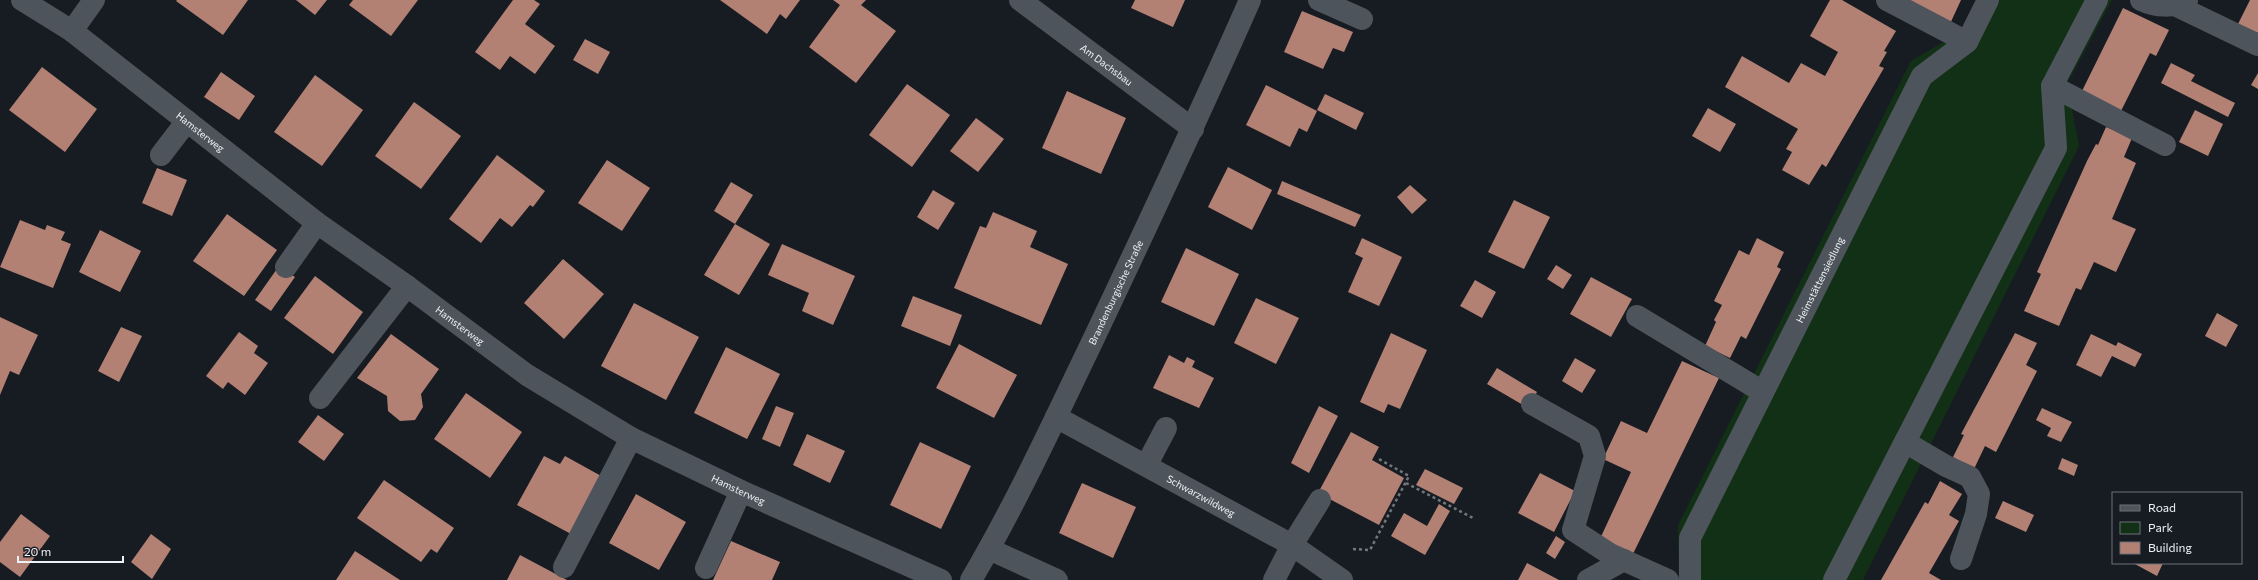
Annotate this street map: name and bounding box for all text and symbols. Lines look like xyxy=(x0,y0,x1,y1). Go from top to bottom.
street label: Am Dachsbau xyxy=(1078,41,1135,88)
street label: Hamsterweg xyxy=(174,109,227,155)
street label: Heimstättensiedlung xyxy=(1793,234,1847,325)
street label: Brandenburgische Straße xyxy=(1086,238,1145,347)
street label: Hamsterweg xyxy=(433,303,487,348)
street label: Hamsterweg xyxy=(710,472,768,507)
street label: Schwarzwildweg xyxy=(1165,472,1238,519)
legend xyxy=(2112,492,2242,564)
text: Road xyxy=(2148,500,2176,514)
text: Park xyxy=(2148,520,2174,534)
scale bar xyxy=(18,538,123,564)
text: Building xyxy=(2148,540,2192,554)
text: 20 m xyxy=(24,544,51,558)

